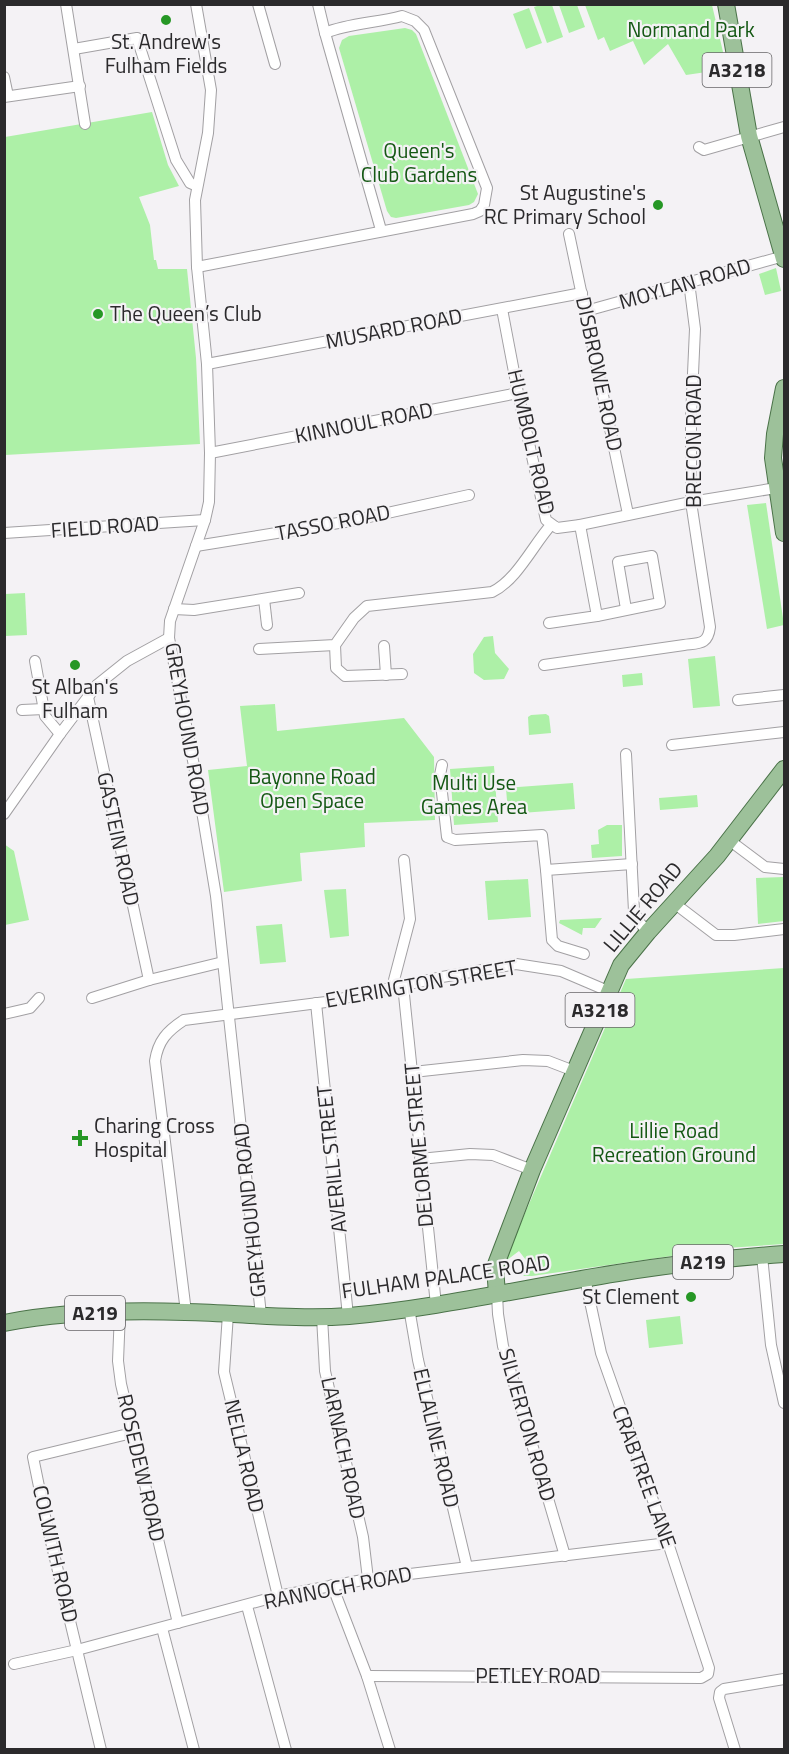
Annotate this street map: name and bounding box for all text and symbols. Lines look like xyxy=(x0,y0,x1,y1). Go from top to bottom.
marker: St. Andrew's Fulham Fields xyxy=(159,13,173,27)
park label: Normand Park xyxy=(627,13,755,45)
place label: St. Andrew's Fulham Fields xyxy=(105,25,227,81)
road number: A3218 xyxy=(702,53,771,87)
park label: Queen's Club Gardens xyxy=(361,134,477,190)
place label: St Augustine's RC Primary School xyxy=(484,176,646,232)
marker: St Augustine's RC Primary School xyxy=(651,198,665,212)
street label: MOYLAN ROAD xyxy=(615,249,755,317)
street label: DISBROWE ROAD xyxy=(568,294,632,454)
place label: The Queen’s Club xyxy=(110,297,262,329)
street label: MUSARD ROAD xyxy=(323,299,465,357)
marker: The Queen’s Club xyxy=(91,307,105,321)
street label: HUMBOLT ROAD xyxy=(500,366,564,518)
street label: BRECON ROAD xyxy=(677,374,709,508)
street label: KINNOUL ROAD xyxy=(292,393,436,451)
street label: TASSO ROAD xyxy=(273,495,393,549)
street label: FIELD ROAD xyxy=(50,506,160,546)
street label: GREYHOUND ROAD xyxy=(157,640,219,818)
marker: St Alban's Fulham xyxy=(68,658,82,672)
place label: St Alban's Fulham xyxy=(31,670,119,726)
park label: Bayonne Road Open Space xyxy=(248,760,376,816)
park label: Multi Use Games Area xyxy=(421,766,528,822)
street label: GASTEIN ROAD xyxy=(89,769,149,909)
street label: LILLIE ROAD xyxy=(595,854,690,959)
street label: EVERINGTON STREET xyxy=(323,950,519,1016)
road number: A3218 xyxy=(566,993,634,1027)
street label: DELORME STREET xyxy=(395,1061,441,1229)
street label: AVERILL STREET xyxy=(307,1084,355,1234)
place label: Charing Cross Hospital xyxy=(94,1109,215,1165)
park label: Lillie Road Recreation Ground xyxy=(592,1114,756,1170)
street label: GREYHOUND ROAD xyxy=(224,1121,274,1299)
marker: Charing Cross Hospital xyxy=(71,1129,89,1147)
road number: A219 xyxy=(673,1245,733,1279)
street label: FULHAM PALACE ROAD xyxy=(339,1246,552,1307)
place label: St Clement xyxy=(582,1280,680,1312)
marker: St Clement xyxy=(684,1290,698,1304)
road number: A219 xyxy=(65,1296,125,1330)
street label: SILVERTON ROAD xyxy=(491,1344,565,1505)
street label: ELLALINE ROAD xyxy=(405,1365,469,1511)
street label: LARNACH ROAD xyxy=(313,1374,375,1522)
street label: ROSEDEW ROAD xyxy=(109,1391,175,1545)
street label: NELLA ROAD xyxy=(216,1396,274,1516)
street label: CRABTREE LANE xyxy=(604,1401,686,1552)
street label: COLWITH ROAD xyxy=(25,1482,87,1626)
street label: RANNOCH ROAD xyxy=(261,1557,415,1617)
street label: PETLEY ROAD xyxy=(475,1659,601,1691)

